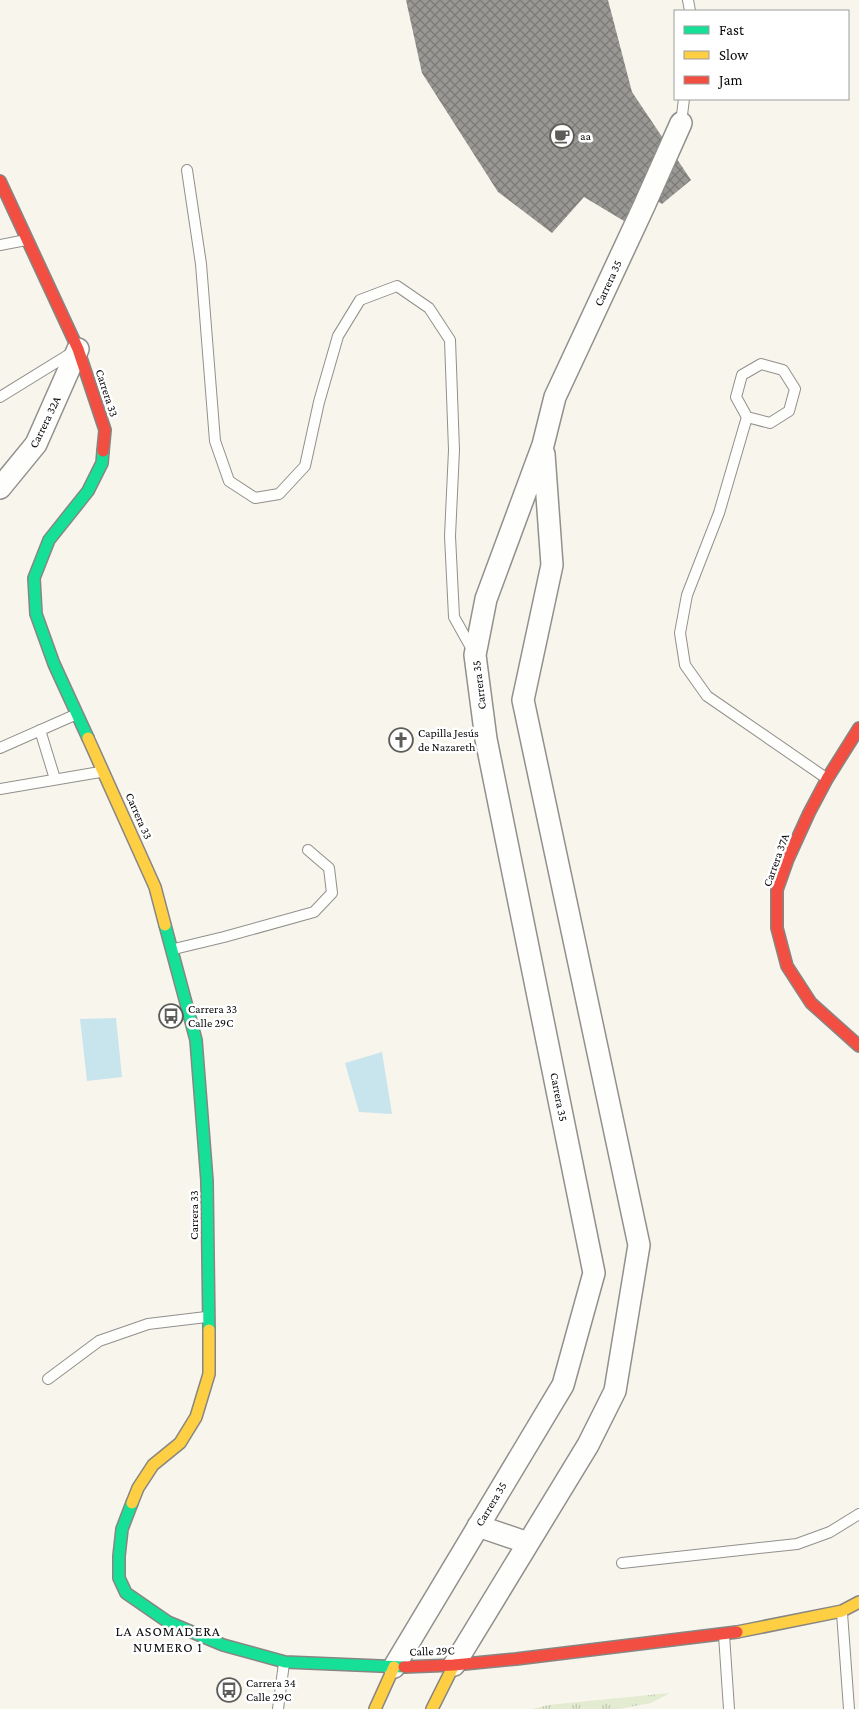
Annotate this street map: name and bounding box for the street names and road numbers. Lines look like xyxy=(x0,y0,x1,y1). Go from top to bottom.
street label: Carrera 35 xyxy=(591,258,625,308)
street label: Carrera 33 xyxy=(93,367,121,419)
street label: Carrera 32A xyxy=(26,394,64,450)
street label: Carrera 35 xyxy=(469,660,489,710)
street label: Carrera 33 xyxy=(123,791,156,842)
street label: Carrera 37A xyxy=(760,831,792,888)
street label: Carrera 35 xyxy=(547,1071,571,1123)
street label: Carrera 33 xyxy=(187,1190,201,1240)
street label: Carrera 35 xyxy=(472,1479,510,1529)
street label: Calle 29C xyxy=(409,1643,455,1659)

